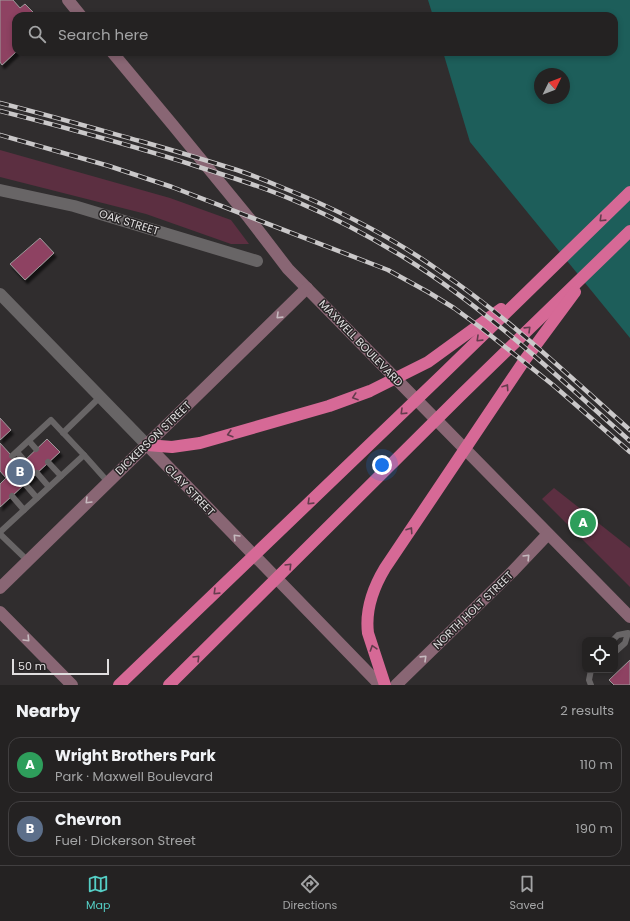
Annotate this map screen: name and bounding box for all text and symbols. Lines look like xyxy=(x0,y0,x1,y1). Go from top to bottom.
search box xyxy=(12,12,618,56)
icon: search xyxy=(26,23,48,45)
text: Search here xyxy=(58,24,148,45)
north arrow xyxy=(534,68,570,104)
street label: OAK STREET xyxy=(97,205,161,239)
one-way arrow xyxy=(599,214,607,222)
street label: MAXWELL BOULEVARD xyxy=(315,296,407,390)
one-way arrow xyxy=(276,311,284,318)
one-way arrow xyxy=(523,327,531,334)
one-way arrow xyxy=(476,334,484,342)
one-way arrow xyxy=(501,385,508,392)
one-way arrow xyxy=(351,392,358,401)
street label: DICKERSON STREET xyxy=(111,397,195,478)
one-way arrow xyxy=(400,407,408,415)
one-way arrow xyxy=(227,429,234,438)
your location xyxy=(372,455,392,475)
pin: B xyxy=(7,457,33,487)
street label: CLAY STREET xyxy=(161,461,219,519)
one-way arrow xyxy=(85,496,93,504)
one-way arrow xyxy=(307,497,314,504)
pin: A xyxy=(570,508,596,538)
one-way arrow xyxy=(405,527,413,534)
one-way arrow xyxy=(233,534,241,542)
one-way arrow xyxy=(522,554,529,561)
one-way arrow xyxy=(284,563,292,571)
street label: NORTH HOLT STREET xyxy=(429,567,517,653)
one-way arrow xyxy=(213,587,221,595)
one-way arrow xyxy=(22,634,30,642)
map controls xyxy=(582,637,618,673)
button: locate xyxy=(582,637,618,673)
one-way arrow xyxy=(369,645,378,652)
one-way arrow xyxy=(192,655,200,662)
one-way arrow xyxy=(419,655,427,663)
scale bar xyxy=(12,657,109,676)
text: 50 m xyxy=(18,658,46,674)
text: Nearby xyxy=(16,699,80,723)
text: 2 results xyxy=(560,701,614,720)
text: Wright Brothers Park xyxy=(55,745,216,766)
text: A xyxy=(25,755,35,774)
text: 110 m xyxy=(580,755,613,774)
text: Park · Maxwell Boulevard xyxy=(55,767,213,786)
text: Chevron xyxy=(55,809,121,830)
text: B xyxy=(26,819,34,838)
text: 190 m xyxy=(576,819,613,838)
text: Fuel · Dickerson Street xyxy=(55,831,196,850)
tab: Map xyxy=(86,873,110,914)
tab: Directions xyxy=(283,873,337,914)
tab: Saved xyxy=(510,873,544,914)

